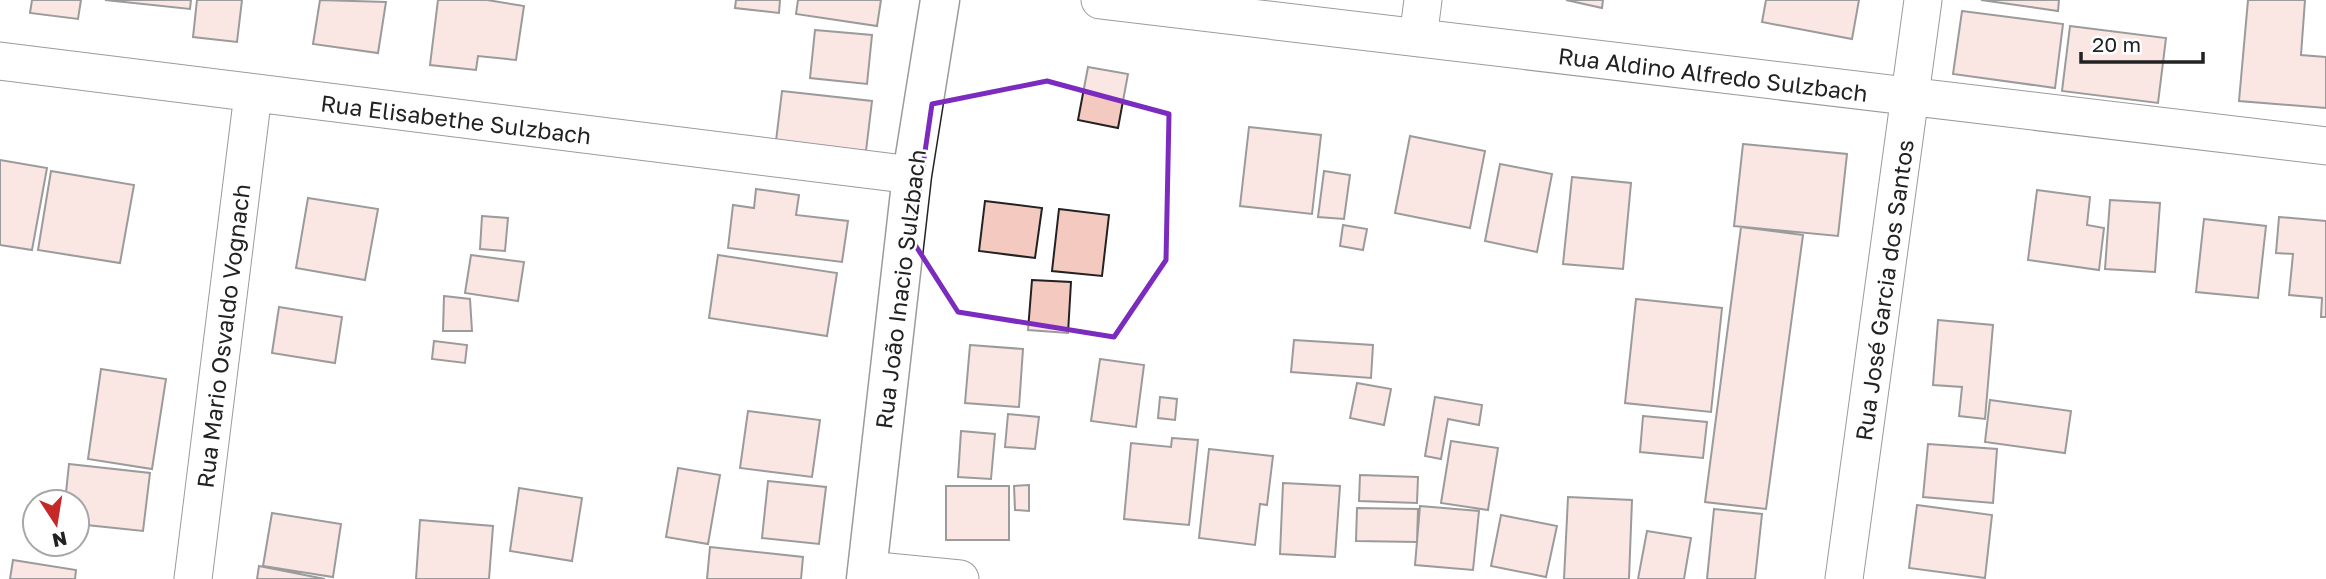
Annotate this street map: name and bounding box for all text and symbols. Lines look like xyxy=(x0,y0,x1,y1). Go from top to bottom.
scale bar xyxy=(2081,21,2204,65)
text: 20 m xyxy=(2092,31,2141,57)
street label: Rua Aldino Alfredo Sulzbach xyxy=(1557,41,1869,107)
street label: Rua Elisabethe Sulzbach xyxy=(319,89,593,149)
street label: Rua José Garcia dos Santos xyxy=(1849,138,1919,442)
street label: Rua João Inacio Sulzbach xyxy=(869,148,931,430)
street label: Rua Mario Osvaldo Vognach xyxy=(190,182,256,490)
north arrow xyxy=(21,488,91,558)
text: N xyxy=(50,527,69,553)

